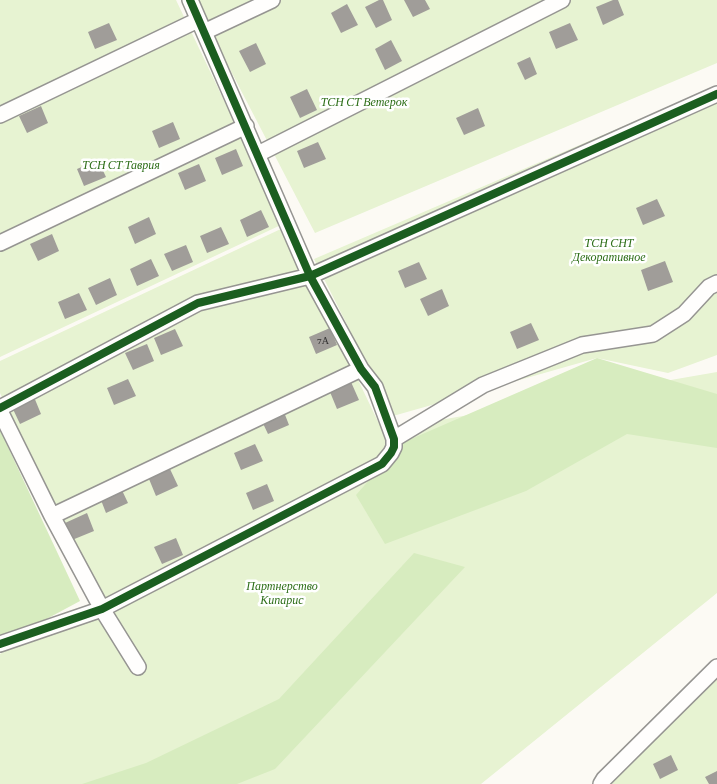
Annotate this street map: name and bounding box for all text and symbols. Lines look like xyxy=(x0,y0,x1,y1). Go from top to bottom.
park label: ТСН СТ Ветерок xyxy=(321,95,407,109)
park label: ТСН СТ Таврия xyxy=(82,158,160,172)
park label: ТСН СНТ Декоративное xyxy=(572,236,646,264)
house number: 7А xyxy=(317,335,329,347)
park label: Партнерство Кипарис xyxy=(246,579,318,607)

